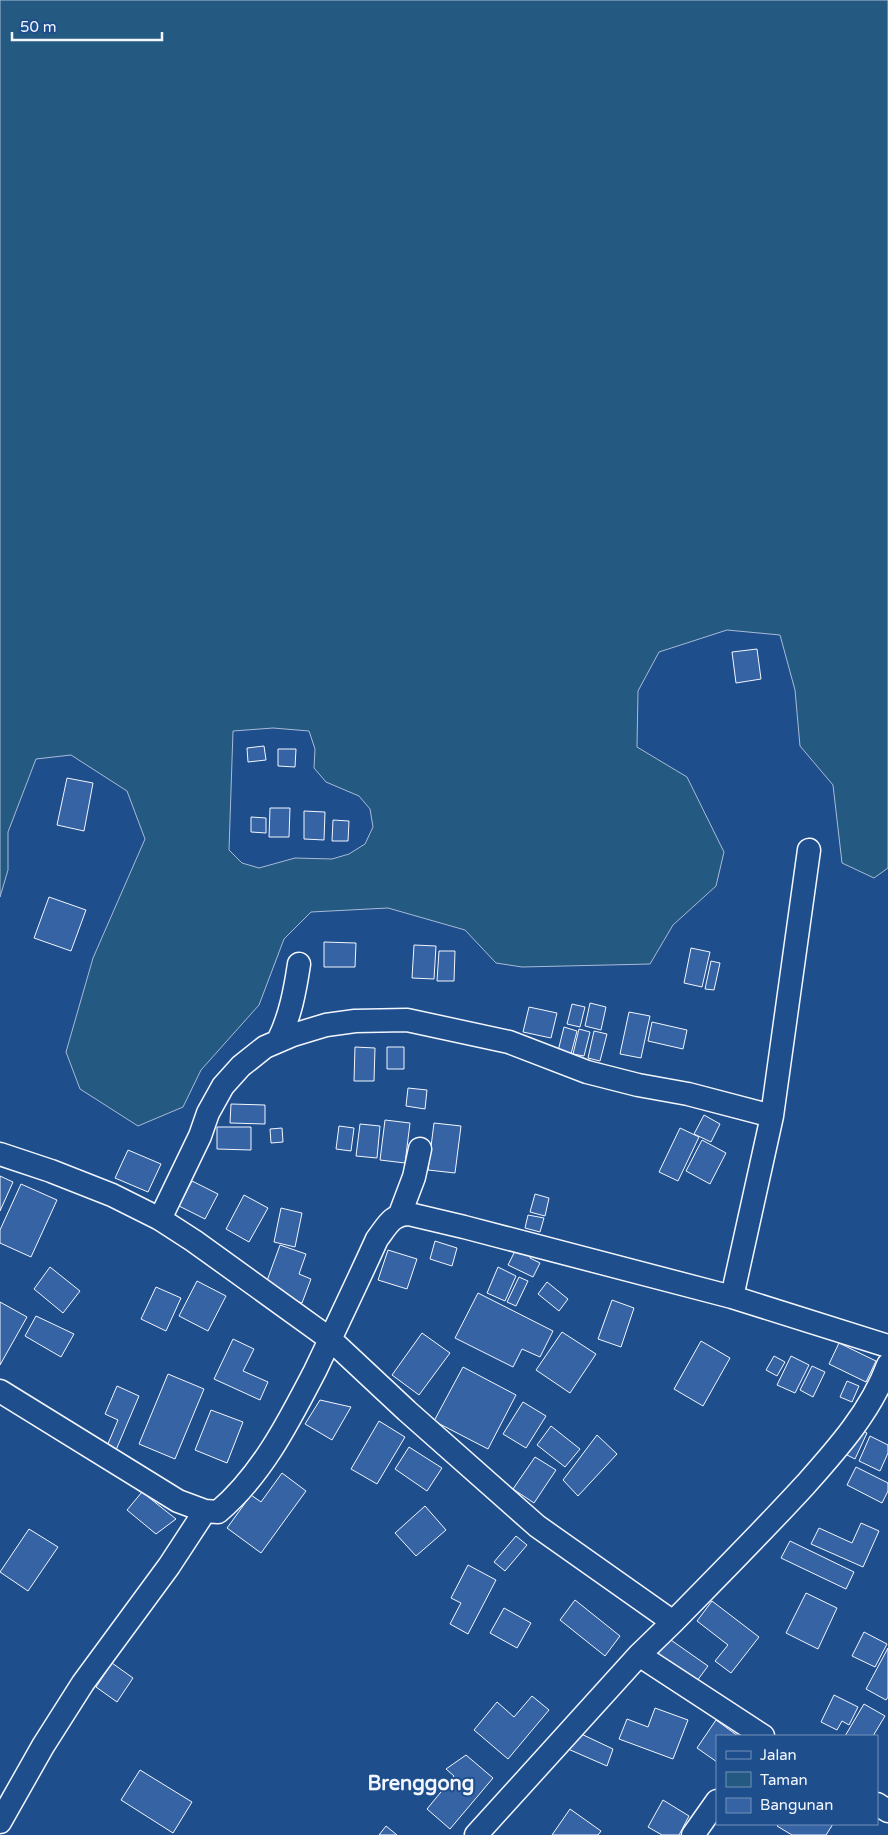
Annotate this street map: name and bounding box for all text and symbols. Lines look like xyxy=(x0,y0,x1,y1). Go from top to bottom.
scale bar xyxy=(12,10,162,42)
text: 50 m xyxy=(20,18,57,36)
legend xyxy=(716,1735,878,1825)
text: Jalan xyxy=(760,1746,797,1764)
text: Taman xyxy=(760,1771,808,1789)
district label: Brenggong xyxy=(368,1772,474,1796)
text: Bangunan xyxy=(760,1796,833,1814)

